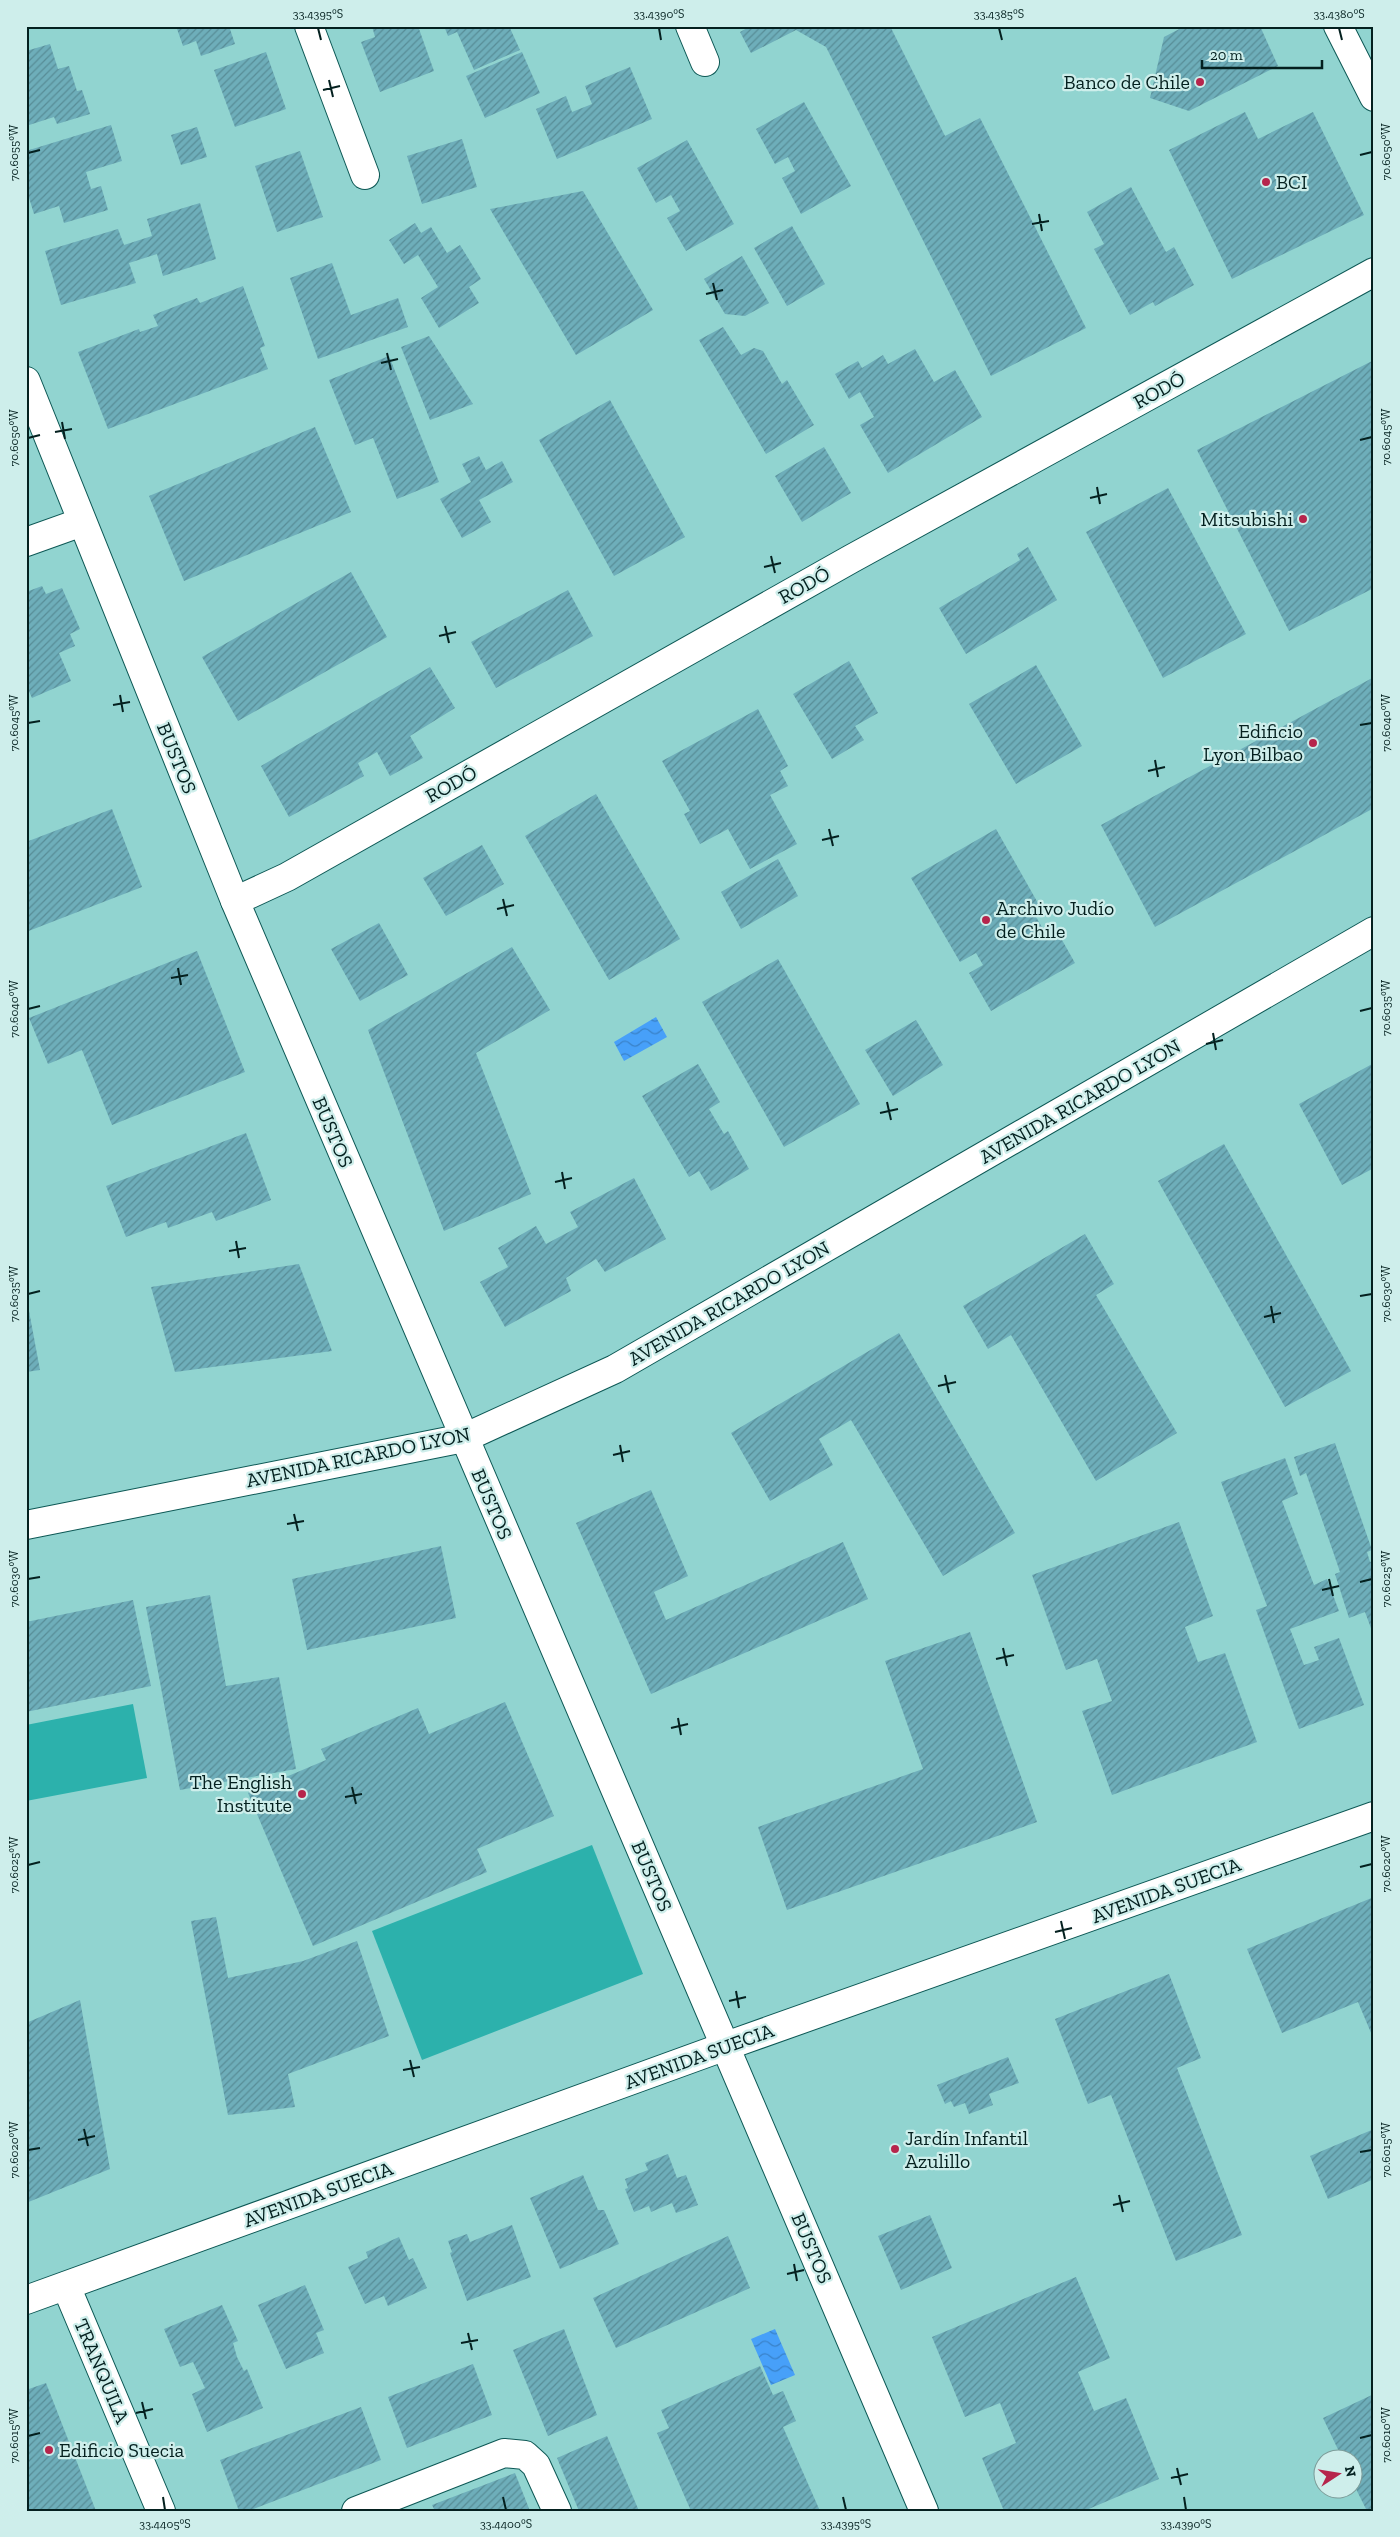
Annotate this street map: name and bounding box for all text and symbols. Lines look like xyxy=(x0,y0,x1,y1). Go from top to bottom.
text: 33.4395°S xyxy=(293,7,343,21)
text: 33.4390°S xyxy=(633,7,685,21)
text: 33.4385°S xyxy=(974,7,1024,21)
text: 33.4380°S xyxy=(1313,7,1365,21)
scale bar xyxy=(1202,38,1322,70)
text: 20 m xyxy=(1210,46,1243,64)
place label: Banco de Chile xyxy=(1063,70,1190,94)
marker: Banco de Chile xyxy=(1194,76,1206,88)
text: 70.6050°W xyxy=(1379,123,1393,181)
text: 70.6055°W xyxy=(7,124,21,181)
place label: BCI xyxy=(1276,170,1307,194)
marker: BCI xyxy=(1260,176,1272,188)
street label: RODÓ xyxy=(1129,366,1189,414)
text: 70.6045°W xyxy=(1379,408,1393,465)
text: 70.6050°W xyxy=(7,409,21,467)
place label: Mitsubishi xyxy=(1201,507,1293,531)
marker: Mitsubishi xyxy=(1297,513,1309,525)
street label: RODÓ xyxy=(774,561,834,609)
text: 70.6045°W xyxy=(7,694,21,751)
text: 70.6040°W xyxy=(1379,694,1393,752)
street label: BUSTOS xyxy=(152,719,202,797)
place label: Edificio Lyon Bilbao xyxy=(1203,719,1303,766)
marker: Edificio Lyon Bilbao xyxy=(1307,737,1319,749)
street label: RODÓ xyxy=(421,760,481,808)
place label: Archivo Judío de Chile xyxy=(996,896,1114,943)
marker: Archivo Judío de Chile xyxy=(980,914,992,926)
text: 70.6035°W xyxy=(1379,979,1393,1036)
text: 70.6040°W xyxy=(7,980,21,1038)
street label: AVENIDA RICARDO LYON xyxy=(975,1033,1185,1168)
street label: BUSTOS xyxy=(307,1093,359,1171)
street label: AVENIDA RICARDO LYON xyxy=(624,1235,834,1370)
text: 70.6035°W xyxy=(7,1265,21,1322)
text: 70.6030°W xyxy=(1379,1265,1393,1322)
street label: AVENIDA RICARDO LYON xyxy=(244,1421,472,1492)
street label: BUSTOS xyxy=(466,1465,518,1543)
text: 70.6030°W xyxy=(7,1550,21,1607)
text: 70.6025°W xyxy=(1379,1550,1393,1607)
place label: The English Institute xyxy=(189,1770,293,1817)
marker: The English Institute xyxy=(296,1788,308,1800)
text: 70.6020°W xyxy=(1379,1835,1393,1893)
text: 70.6025°W xyxy=(7,1836,21,1893)
street label: BUSTOS xyxy=(626,1837,678,1915)
street label: AVENIDA SUECIA xyxy=(1088,1852,1245,1928)
street label: AVENIDA SUECIA xyxy=(621,2018,778,2094)
text: 70.6020°W xyxy=(7,2121,21,2179)
text: 70.6015°W xyxy=(1379,2122,1393,2177)
place label: Jardín Infantil Azulillo xyxy=(905,2126,1028,2173)
marker: Jardín Infantil Azulillo xyxy=(889,2143,901,2155)
street label: AVENIDA SUECIA xyxy=(240,2156,397,2232)
street label: BUSTOS xyxy=(786,2209,838,2287)
street label: TRANQUILA xyxy=(69,2315,135,2428)
text: 70.6010°W xyxy=(1379,2406,1393,2463)
text: 70.6015°W xyxy=(7,2408,21,2463)
place label: Edificio Suecia xyxy=(59,2438,184,2462)
marker: Edificio Suecia xyxy=(43,2444,55,2456)
north arrow xyxy=(1312,2450,1362,2500)
text: N xyxy=(1341,2464,1360,2479)
text: 33.4405°S xyxy=(139,2517,191,2531)
text: 33.4400°S xyxy=(480,2517,532,2531)
text: 33.4395°S xyxy=(821,2517,871,2531)
text: 33.4390°S xyxy=(1160,2517,1212,2531)

